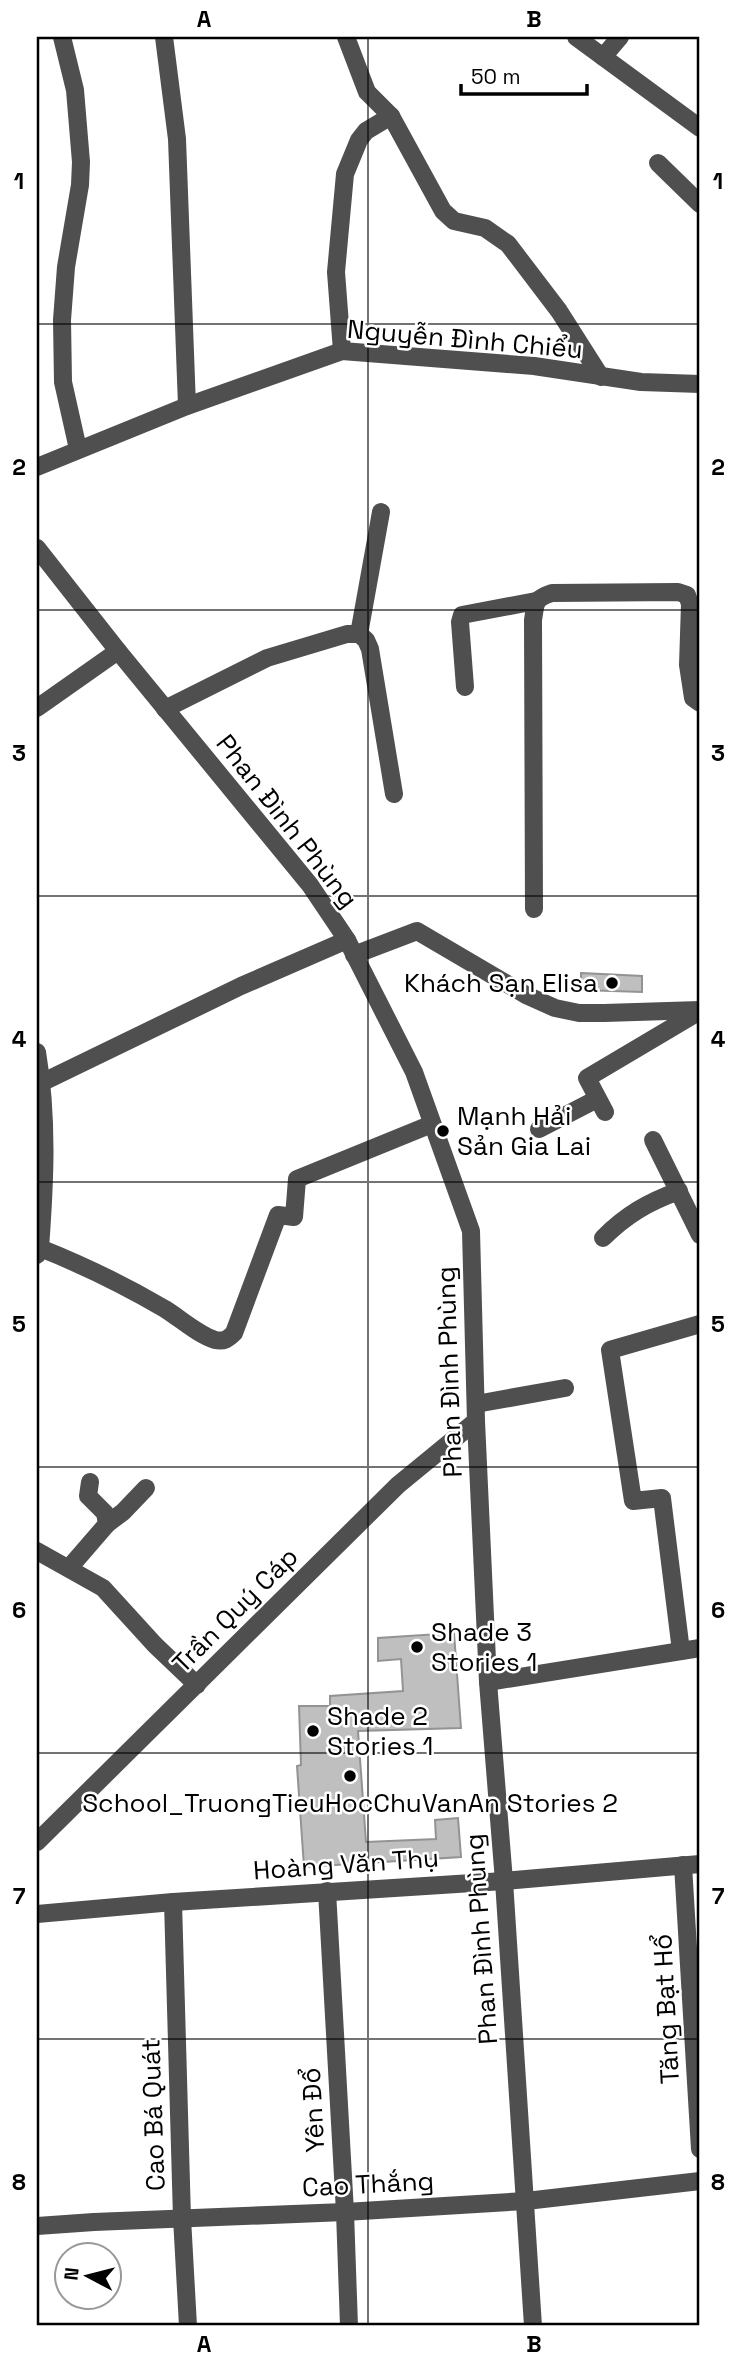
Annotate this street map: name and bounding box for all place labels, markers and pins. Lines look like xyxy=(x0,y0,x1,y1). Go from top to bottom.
place label: Khách Sạn Elisa xyxy=(404,966,598,1000)
marker: Khách Sạn Elisa xyxy=(604,975,620,991)
place label: Mạnh Hải Sản Gia Lai xyxy=(457,1099,591,1163)
marker: Mạnh Hải Sản Gia Lai xyxy=(435,1123,451,1139)
place label: Shade 3 Stories 1 xyxy=(431,1615,537,1679)
marker: Shade 3 Stories 1 xyxy=(409,1639,425,1655)
place label: Shade 2 Stories 1 xyxy=(327,1699,433,1763)
marker: Shade 2 Stories 1 xyxy=(305,1723,321,1739)
marker: School_TruongTieuHocChuVanAn Stories 2 xyxy=(342,1768,358,1784)
place label: School_TruongTieuHocChuVanAn Stories 2 xyxy=(82,1786,618,1820)

